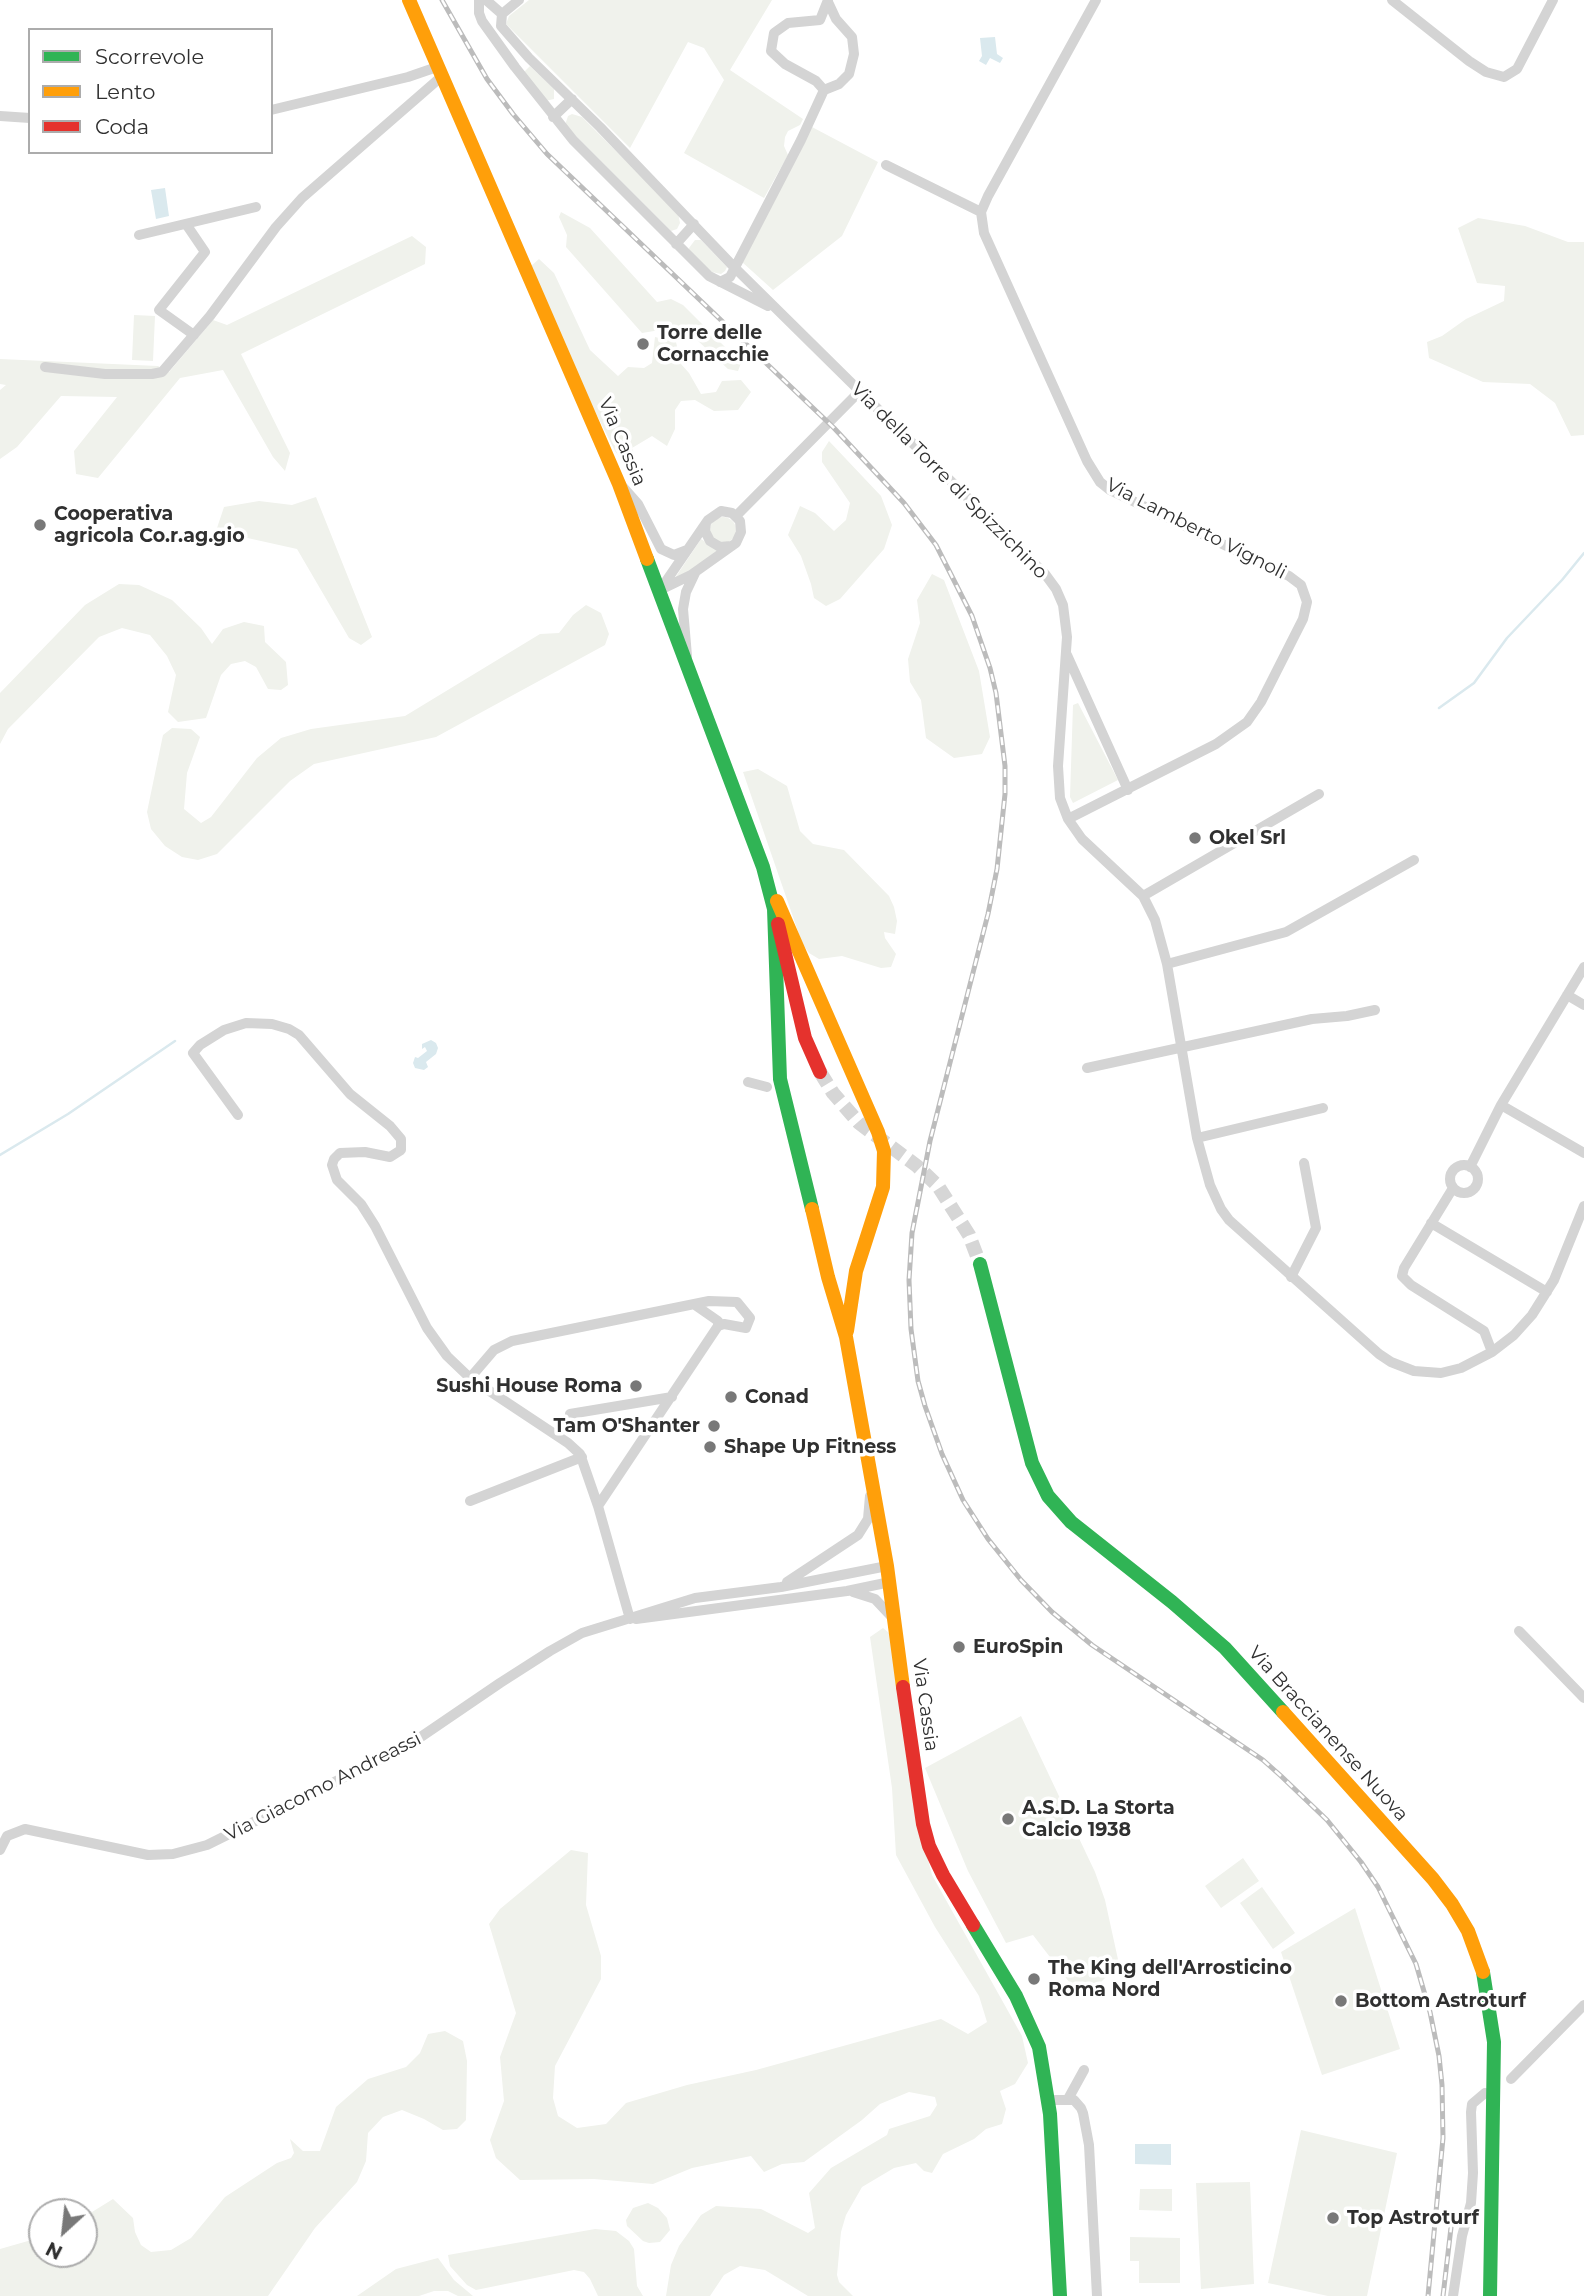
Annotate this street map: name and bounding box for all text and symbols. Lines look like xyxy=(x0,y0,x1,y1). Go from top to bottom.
legend xyxy=(28,28,273,154)
text: Scorrevole xyxy=(95,44,204,69)
text: Lento xyxy=(95,79,155,104)
text: Coda xyxy=(95,114,149,139)
place label: Torre delle Cornacchie xyxy=(657,322,769,366)
marker: Torre delle Cornacchie xyxy=(635,336,651,352)
street label: Via della Torre di Spizzichino xyxy=(846,378,1052,584)
street label: Via Cassia xyxy=(593,394,651,490)
street label: Via Lamberto Vignoli xyxy=(1102,474,1290,584)
place label: Cooperativa agricola Co.r.ag.gio xyxy=(54,503,245,547)
marker: Cooperativa agricola Co.r.ag.gio xyxy=(32,517,48,533)
place label: Okel Srl xyxy=(1209,827,1286,849)
marker: Okel Srl xyxy=(1187,830,1203,846)
place label: Sushi House Roma xyxy=(436,1375,622,1397)
marker: Sushi House Roma xyxy=(628,1378,644,1394)
place label: Conad xyxy=(745,1386,809,1408)
marker: Conad xyxy=(723,1389,739,1405)
place label: Tam O'Shanter xyxy=(553,1415,700,1437)
marker: Tam O'Shanter xyxy=(706,1418,722,1434)
place label: Shape Up Fitness xyxy=(724,1436,896,1458)
marker: Shape Up Fitness xyxy=(702,1439,718,1455)
place label: EuroSpin xyxy=(973,1636,1063,1658)
marker: EuroSpin xyxy=(951,1639,967,1655)
street label: Via Braccianense Nuova xyxy=(1243,1642,1413,1826)
street label: Via Cassia xyxy=(907,1657,943,1753)
street label: Via Giacomo Andreassi xyxy=(221,1727,425,1847)
place label: A.S.D. La Storta Calcio 1938 xyxy=(1022,1797,1175,1841)
marker: A.S.D. La Storta Calcio 1938 xyxy=(1000,1811,1016,1827)
place label: The King dell'Arrosticino Roma Nord xyxy=(1048,1957,1292,2001)
marker: The King dell'Arrosticino Roma Nord xyxy=(1026,1971,1042,1987)
place label: Bottom Astroturf xyxy=(1355,1990,1526,2012)
marker: Bottom Astroturf xyxy=(1333,1993,1349,2009)
north arrow xyxy=(28,2198,98,2268)
place label: Top Astroturf xyxy=(1347,2207,1479,2229)
marker: Top Astroturf xyxy=(1325,2210,1341,2226)
text: N xyxy=(42,2237,66,2264)

